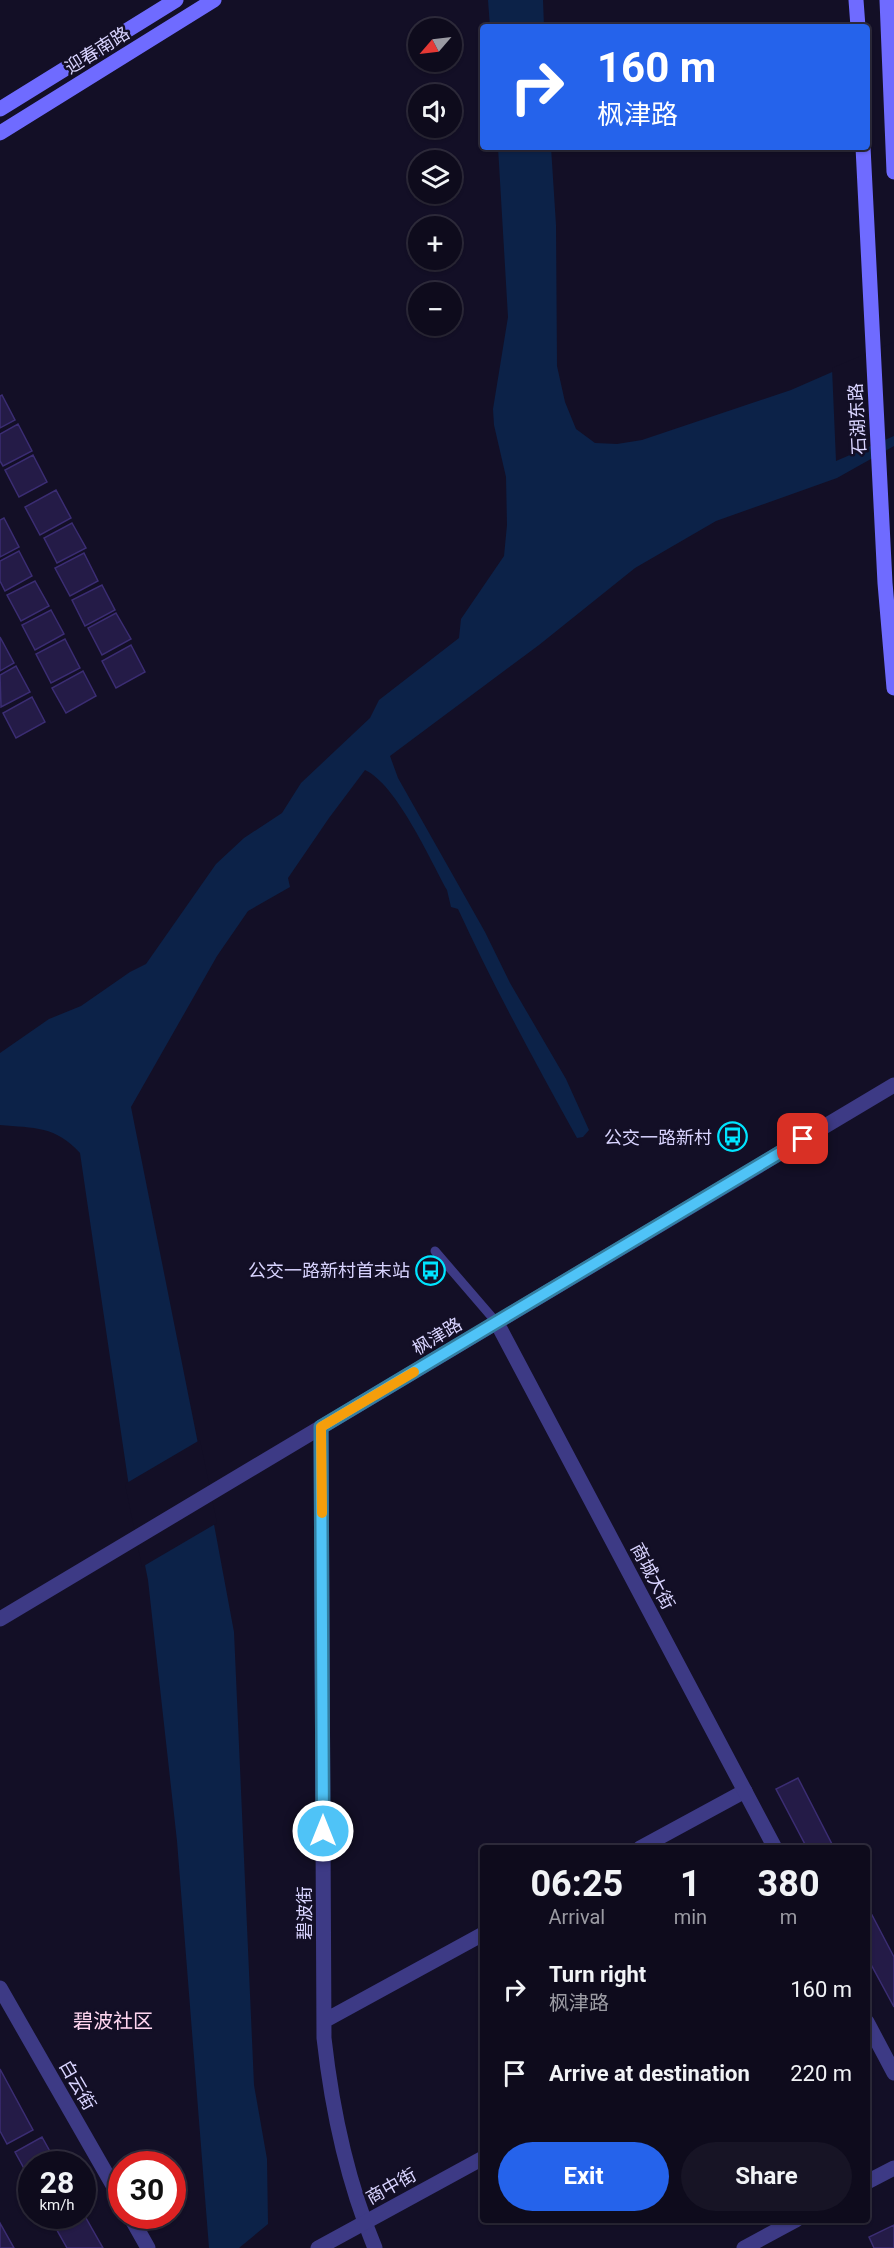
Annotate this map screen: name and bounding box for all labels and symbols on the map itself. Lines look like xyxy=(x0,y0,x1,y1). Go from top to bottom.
north arrow xyxy=(408,18,462,72)
street label: 迎春南路 xyxy=(61,22,133,78)
street label: 石湖东路 xyxy=(845,382,869,456)
pin xyxy=(777,1113,828,1164)
bus stop icon: 公交一路新村 xyxy=(717,1121,749,1153)
place label: 公交一路新村 xyxy=(604,1127,712,1148)
bus stop icon: 公交一路新村首末站 xyxy=(415,1254,447,1286)
place label: 公交一路新村首末站 xyxy=(248,1260,410,1281)
street label: 枫津路 xyxy=(408,1313,466,1359)
street label: 商城大街 xyxy=(627,1539,679,1613)
position arrow xyxy=(291,1799,355,1863)
street label: 碧波街 xyxy=(294,1886,315,1940)
district label: 碧波社区 xyxy=(73,2009,153,2033)
street label: 白云街 xyxy=(55,2056,101,2114)
speed limit sign: 30 xyxy=(108,2151,186,2229)
street label: 商中街 xyxy=(362,2164,420,2208)

